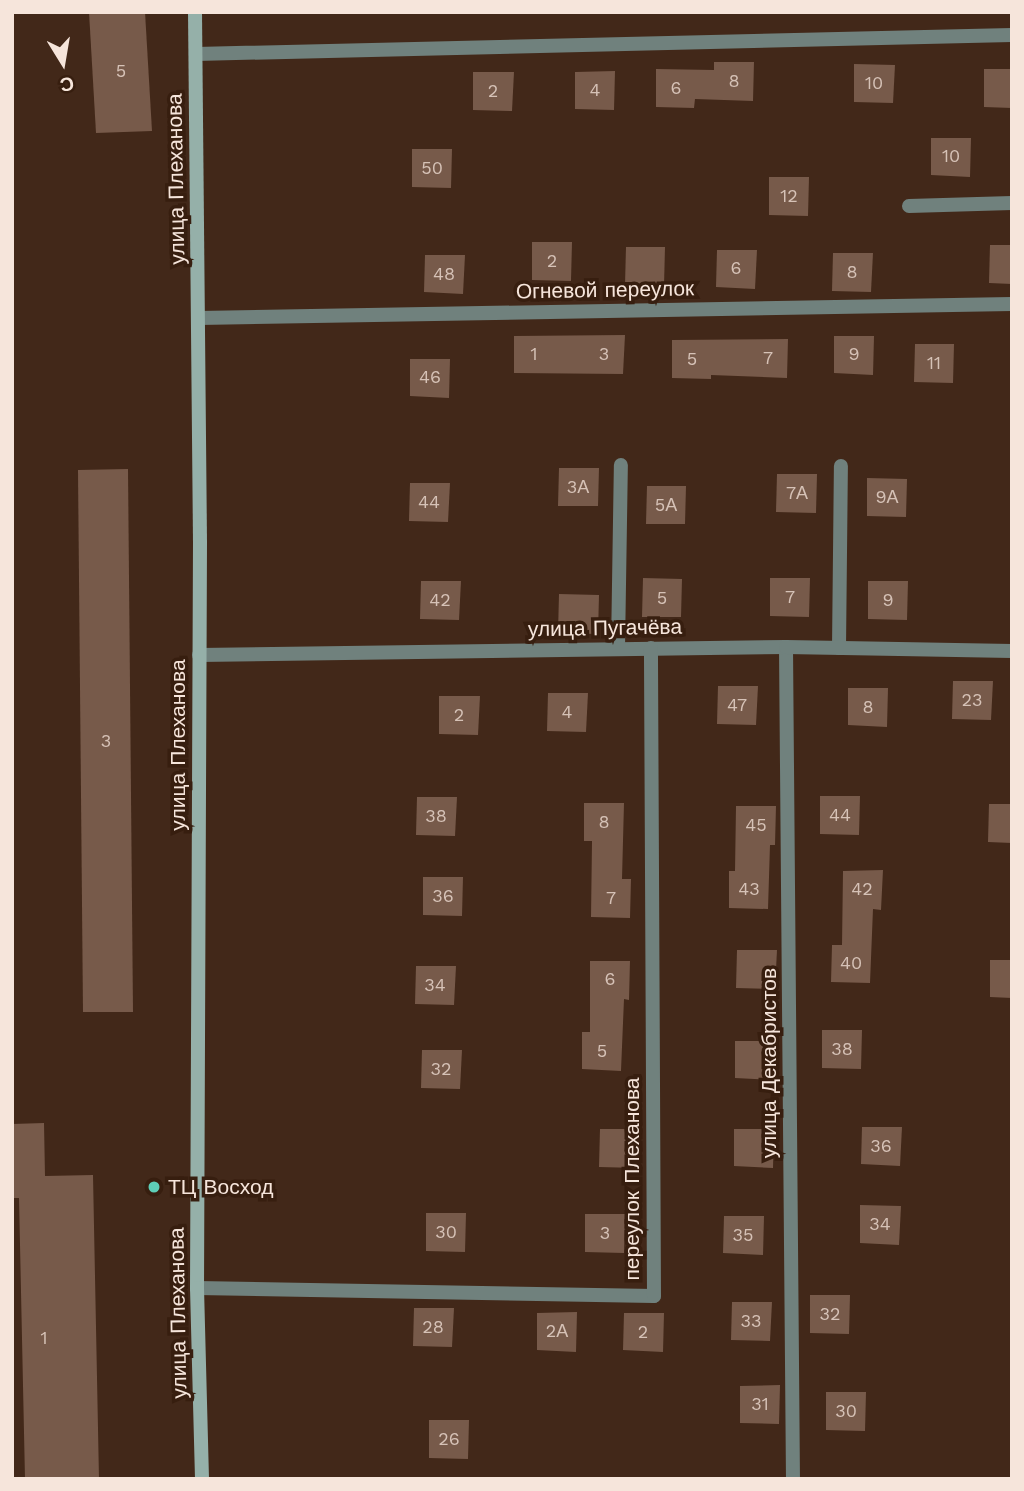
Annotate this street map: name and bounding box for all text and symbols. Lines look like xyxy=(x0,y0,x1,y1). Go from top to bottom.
north arrow xyxy=(28,28,98,98)
house number: 5 xyxy=(116,60,126,82)
house number: 8 xyxy=(728,70,740,92)
text: С xyxy=(58,72,76,97)
house number: 10 xyxy=(865,72,883,94)
house number: 6 xyxy=(671,77,681,99)
house number: 4 xyxy=(590,79,600,101)
house number: 2 xyxy=(488,80,498,102)
street label: улица Плеханова xyxy=(162,93,190,265)
house number: 10 xyxy=(942,145,960,167)
house number: 50 xyxy=(421,157,443,179)
house number: 12 xyxy=(780,185,798,207)
house number: 2 xyxy=(547,250,557,272)
house number: 6 xyxy=(731,257,741,279)
house number: 8 xyxy=(846,261,858,283)
house number: 48 xyxy=(433,263,455,285)
street label: Огневой переулок xyxy=(516,276,694,304)
house number: 1 xyxy=(530,343,538,365)
house number: 3 xyxy=(599,343,609,365)
house number: 9 xyxy=(848,343,860,365)
house number: 7 xyxy=(763,347,773,369)
house number: 5 xyxy=(687,348,697,370)
house number: 11 xyxy=(927,352,941,374)
house number: 46 xyxy=(419,366,441,388)
house number: 3А xyxy=(567,476,589,498)
house number: 7А xyxy=(786,482,808,504)
house number: 9А xyxy=(875,486,899,508)
house number: 44 xyxy=(418,491,440,513)
house number: 5А xyxy=(655,494,677,516)
house number: 7 xyxy=(785,586,795,608)
house number: 5 xyxy=(657,587,667,609)
house number: 42 xyxy=(429,589,451,611)
house number: 9 xyxy=(882,589,894,611)
street label: улица Пугачёва xyxy=(528,614,682,642)
street label: улица Плеханова xyxy=(165,659,191,831)
house number: 23 xyxy=(962,689,982,711)
house number: 47 xyxy=(727,694,747,716)
house number: 8 xyxy=(862,696,874,718)
house number: 4 xyxy=(562,701,572,723)
house number: 2 xyxy=(454,704,464,726)
house number: 3 xyxy=(101,730,111,752)
house number: 44 xyxy=(829,804,851,826)
house number: 38 xyxy=(425,805,447,827)
house number: 8 xyxy=(598,811,610,833)
house number: 45 xyxy=(745,814,767,836)
house number: 43 xyxy=(738,878,760,900)
house number: 42 xyxy=(851,878,873,900)
house number: 36 xyxy=(432,885,454,907)
house number: 7 xyxy=(606,887,616,909)
house number: 40 xyxy=(840,952,862,974)
house number: 6 xyxy=(605,968,615,990)
street label: улица Декабристов xyxy=(756,968,782,1158)
house number: 34 xyxy=(424,974,446,996)
house number: 38 xyxy=(831,1038,853,1060)
house number: 5 xyxy=(597,1040,607,1062)
house number: 32 xyxy=(431,1058,451,1080)
street label: переулок Плеханова xyxy=(619,1077,645,1281)
house number: 36 xyxy=(870,1135,892,1157)
place label: ТЦ Восход xyxy=(168,1174,273,1200)
marker: ТЦ Восход xyxy=(146,1179,162,1195)
house number: 34 xyxy=(869,1213,891,1235)
house number: 30 xyxy=(435,1221,457,1243)
house number: 3 xyxy=(600,1222,610,1244)
house number: 35 xyxy=(733,1224,753,1246)
street label: улица Плеханова xyxy=(164,1227,192,1399)
house number: 32 xyxy=(820,1303,840,1325)
house number: 33 xyxy=(741,1310,761,1332)
house number: 28 xyxy=(422,1316,444,1338)
house number: 2А xyxy=(546,1320,568,1342)
house number: 2 xyxy=(638,1321,648,1343)
house number: 1 xyxy=(40,1327,48,1349)
house number: 31 xyxy=(751,1393,769,1415)
house number: 30 xyxy=(835,1400,857,1422)
house number: 26 xyxy=(438,1428,460,1450)

